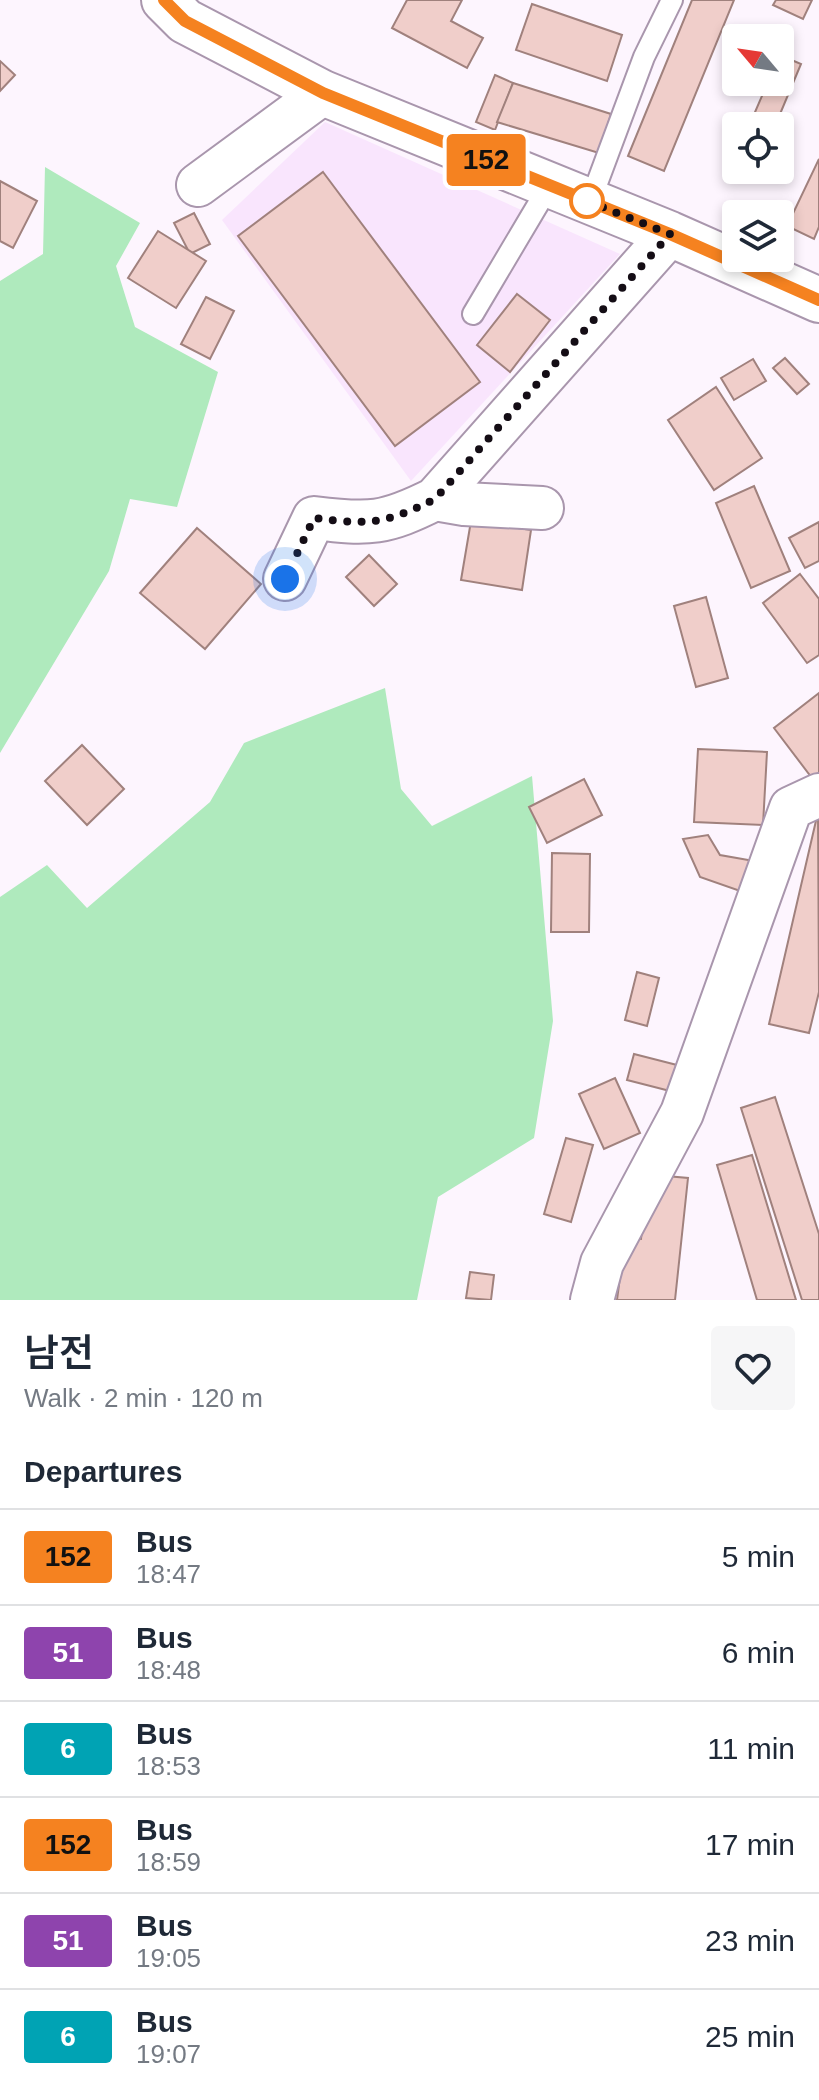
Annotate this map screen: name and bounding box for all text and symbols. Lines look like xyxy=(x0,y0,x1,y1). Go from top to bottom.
north arrow xyxy=(722,24,794,96)
map controls xyxy=(722,24,794,272)
button: locate xyxy=(722,112,794,184)
line badge: 152 xyxy=(440,134,532,186)
text: 152 xyxy=(463,144,509,175)
unlabelled marker xyxy=(570,184,604,218)
button: layers xyxy=(722,200,794,272)
your location xyxy=(265,559,305,599)
button: heart xyxy=(711,1326,795,1410)
text: 남전 xyxy=(24,1332,94,1374)
text: Walk · 2 min · 120 m xyxy=(24,1383,263,1413)
text: Departures xyxy=(24,1455,182,1488)
text: Bus xyxy=(136,1525,193,1558)
text: 5 min xyxy=(722,1540,795,1573)
text: 152 xyxy=(45,1541,91,1572)
text: 18:47 xyxy=(136,1559,201,1589)
text: Bus xyxy=(136,1621,193,1654)
text: 6 min xyxy=(722,1636,795,1669)
text: 51 xyxy=(52,1637,84,1668)
text: 18:48 xyxy=(136,1655,201,1685)
text: Bus xyxy=(136,1717,193,1750)
text: 11 min xyxy=(707,1732,795,1765)
text: 6 xyxy=(60,1733,76,1764)
text: 18:53 xyxy=(136,1751,201,1781)
text: Bus xyxy=(136,1813,193,1846)
text: 17 min xyxy=(705,1828,795,1861)
text: 152 xyxy=(45,1829,91,1860)
text: 18:59 xyxy=(136,1847,201,1877)
text: Bus xyxy=(136,1909,193,1942)
text: 23 min xyxy=(705,1924,795,1957)
text: 51 xyxy=(52,1925,84,1956)
text: 19:05 xyxy=(136,1943,201,1973)
text: Bus xyxy=(136,2005,193,2038)
text: 25 min xyxy=(705,2020,795,2053)
text: 6 xyxy=(60,2021,76,2052)
text: 19:07 xyxy=(136,2039,201,2069)

